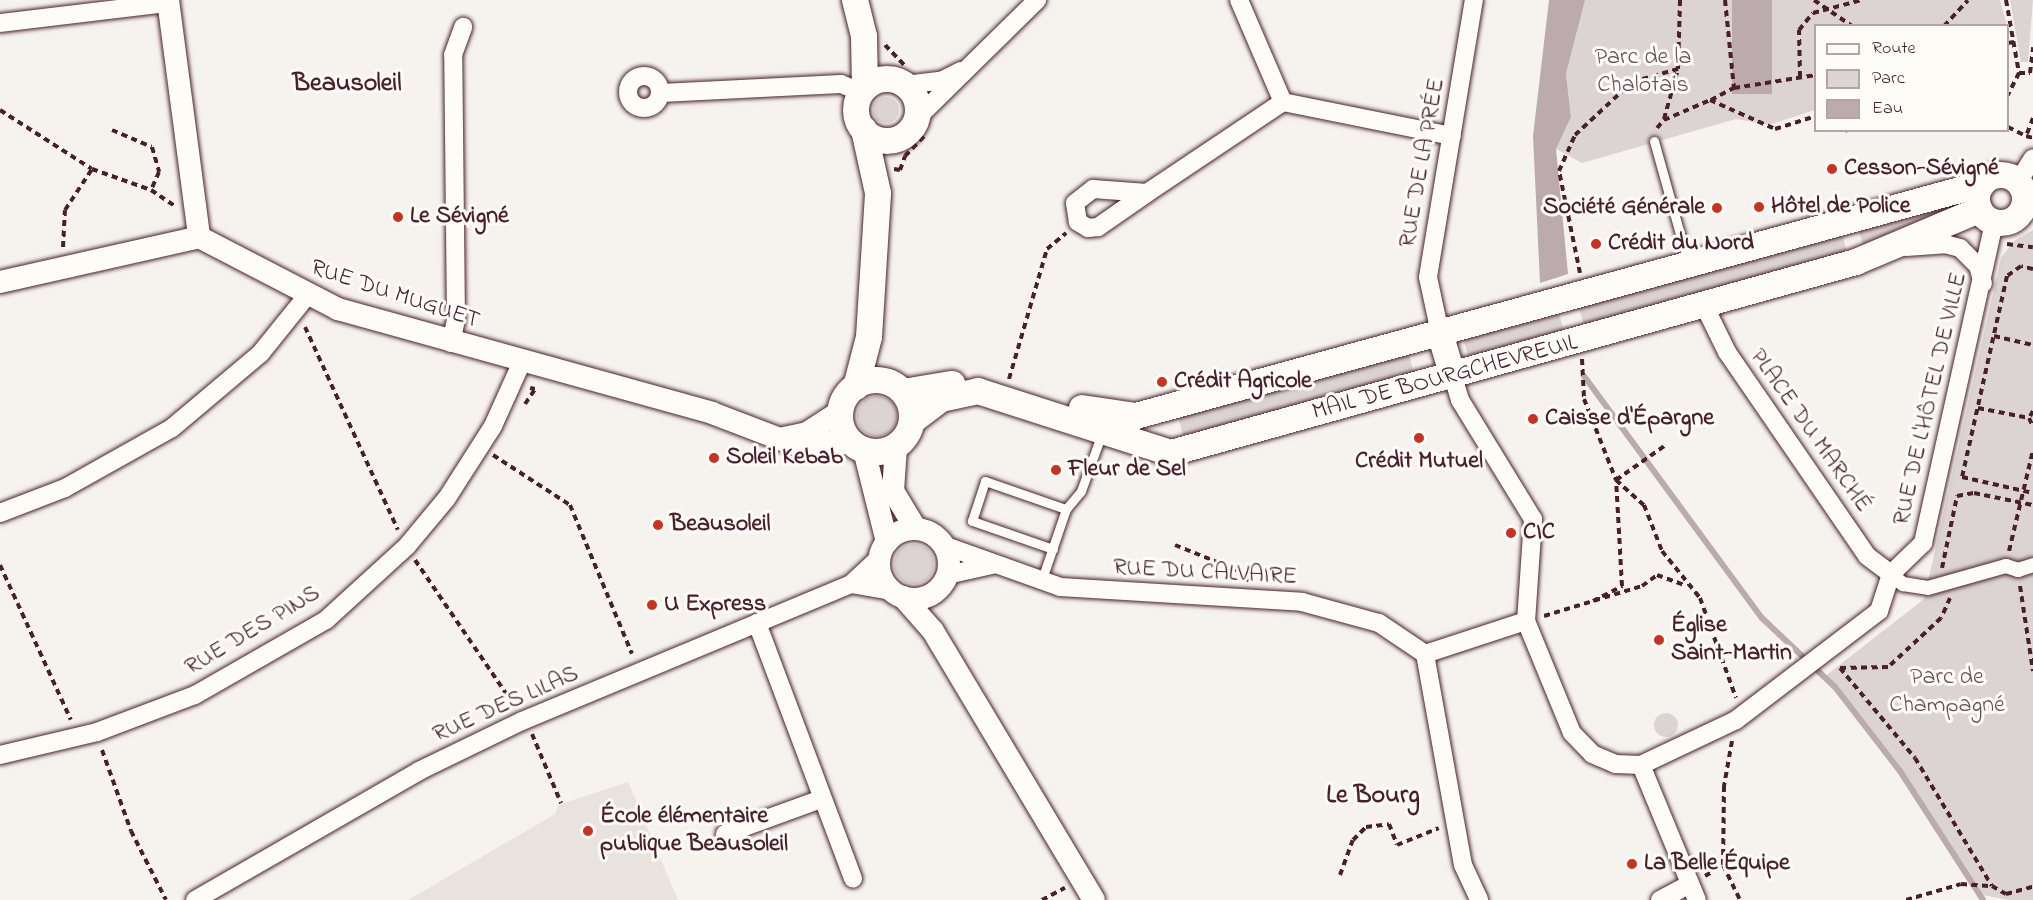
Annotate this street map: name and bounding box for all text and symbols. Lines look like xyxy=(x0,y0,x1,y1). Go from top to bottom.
legend xyxy=(1814,24,2009,132)
text: Route xyxy=(1872,36,1916,62)
park label: Parc de la Chalotais xyxy=(1595,44,1691,100)
text: Parc xyxy=(1872,66,1905,92)
district label: Beausoleil xyxy=(292,69,402,101)
street label: RUE DE LA PRÉE xyxy=(1394,76,1452,250)
text: Eau xyxy=(1872,96,1903,122)
place label: Cesson-Sévigné xyxy=(1844,155,1999,183)
marker: Cesson-Sévigné xyxy=(1825,162,1839,176)
place label: Hôtel de Police xyxy=(1771,193,1910,221)
place label: Société Générale xyxy=(1543,194,1705,222)
marker: Hôtel de Police xyxy=(1752,200,1766,214)
marker: Société Générale xyxy=(1710,201,1724,215)
place label: Le Sévigné xyxy=(410,203,509,231)
marker: Le Sévigné xyxy=(391,210,405,224)
place label: Crédit du Nord xyxy=(1608,230,1754,258)
marker: Crédit du Nord xyxy=(1589,237,1603,251)
street label: RUE DU MUGUET xyxy=(307,254,483,336)
street label: RUE DE L'HÔTEL DE VILLE xyxy=(1888,270,1974,528)
street label: MAIL DE BOURGCHEVREUIL xyxy=(1309,329,1581,427)
street label: PLACE DU MARCHÉ xyxy=(1743,344,1877,518)
place label: Crédit Agricole xyxy=(1174,368,1312,396)
marker: Crédit Agricole xyxy=(1155,375,1169,389)
place label: Caisse d'Épargne xyxy=(1545,405,1714,433)
marker: Caisse d'Épargne xyxy=(1526,412,1540,426)
marker: Crédit Mutuel xyxy=(1412,431,1426,445)
place label: Soleil Kebab xyxy=(726,444,843,472)
place label: Crédit Mutuel xyxy=(1355,448,1483,476)
marker: Soleil Kebab xyxy=(707,451,721,465)
place label: Fleur de Sel xyxy=(1068,456,1186,484)
marker: Fleur de Sel xyxy=(1049,463,1063,477)
place label: Beausoleil xyxy=(670,511,771,539)
marker: Beausoleil xyxy=(651,518,665,532)
place label: CIC xyxy=(1523,519,1555,547)
marker: CIC xyxy=(1504,526,1518,540)
street label: RUE DU CALVAIRE xyxy=(1112,554,1298,592)
street label: RUE DES PINS xyxy=(180,579,326,683)
place label: U Express xyxy=(664,591,766,619)
marker: U Express xyxy=(645,598,659,612)
place label: Église Saint-Martin xyxy=(1671,612,1792,668)
marker: Église Saint-Martin xyxy=(1652,633,1666,647)
street label: RUE DES LILAS xyxy=(429,660,583,750)
park label: Parc de Champagné xyxy=(1889,664,2005,720)
district label: Le Bourg xyxy=(1326,781,1420,813)
place label: École élémentaire publique Beausoleil xyxy=(600,803,788,859)
marker: École élémentaire publique Beausoleil xyxy=(581,824,595,838)
place label: La Belle Équipe xyxy=(1644,850,1790,878)
marker: La Belle Équipe xyxy=(1625,857,1639,871)

